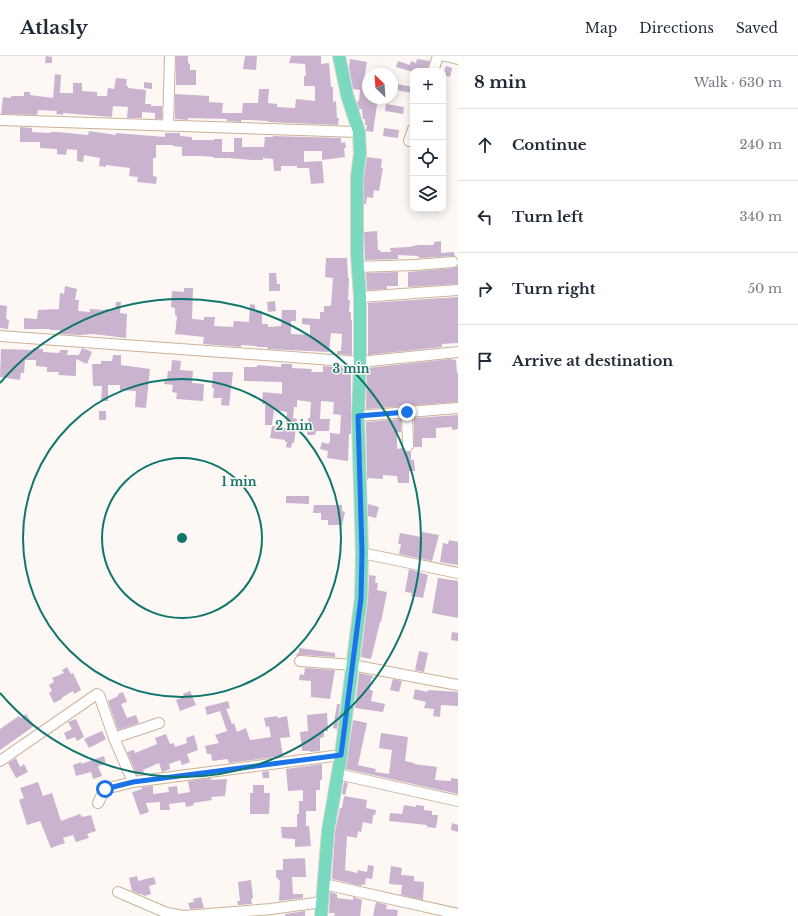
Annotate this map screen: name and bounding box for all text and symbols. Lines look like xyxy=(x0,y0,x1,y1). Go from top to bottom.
text: Atlasly xyxy=(20,16,88,39)
text: Map xyxy=(585,19,617,37)
text: Directions xyxy=(639,19,714,37)
text: Saved xyxy=(736,19,778,37)
north arrow xyxy=(362,68,398,104)
map controls xyxy=(410,68,446,212)
button: + xyxy=(410,68,446,104)
text: 8 min xyxy=(474,72,527,93)
text: Walk · 630 m xyxy=(694,74,782,91)
button: − xyxy=(410,104,446,140)
icon: ahead xyxy=(474,134,496,156)
text: Continue xyxy=(512,135,587,154)
text: 240 m xyxy=(739,136,782,153)
button: locate xyxy=(410,140,446,176)
button: layers xyxy=(410,176,446,212)
icon: left xyxy=(474,206,496,228)
text: Turn left xyxy=(512,207,583,226)
text: 340 m xyxy=(739,208,782,225)
icon: right xyxy=(474,278,496,300)
text: Turn right xyxy=(512,279,595,298)
text: 50 m xyxy=(748,280,782,297)
icon: arrive xyxy=(474,350,496,372)
text: Arrive at destination xyxy=(512,351,673,370)
text: 3 min xyxy=(332,361,370,376)
route end xyxy=(398,403,416,421)
text: 2 min xyxy=(275,418,313,433)
text: 1 min xyxy=(222,474,257,489)
centre of rings xyxy=(175,531,189,545)
route start xyxy=(96,780,114,798)

